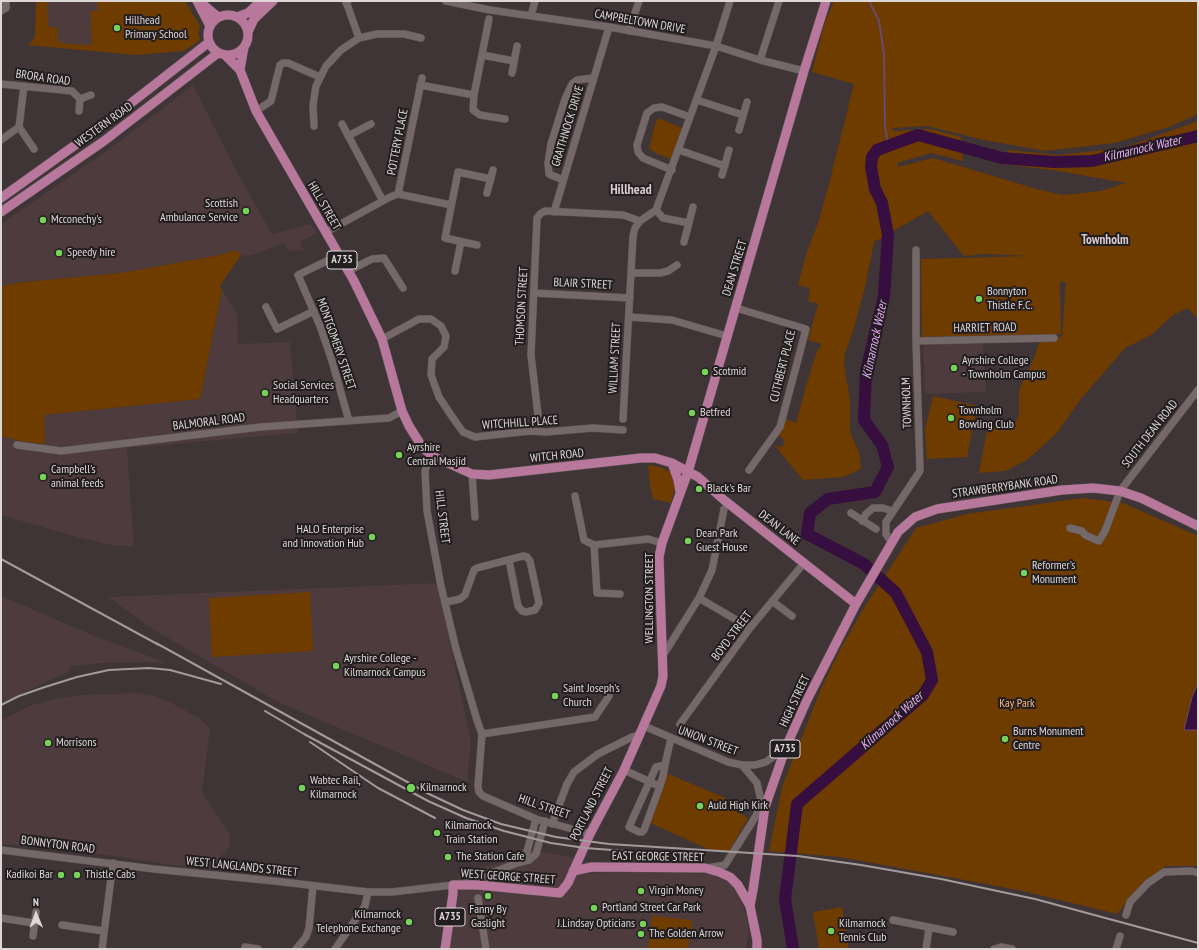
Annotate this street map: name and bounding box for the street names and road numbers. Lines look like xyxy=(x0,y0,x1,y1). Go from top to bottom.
street label: CAMPBELTOWN DRIVE xyxy=(593,7,687,37)
street label: BRORA ROAD xyxy=(15,67,71,89)
street label: GRAITHNOCK DRIVE xyxy=(549,84,587,168)
street label: WESTERN ROAD xyxy=(73,99,135,151)
street label: POTTERY PLACE xyxy=(385,108,411,176)
street label: HILL STREET xyxy=(304,179,344,233)
street label: DEAN STREET xyxy=(720,238,750,298)
road number: A735 xyxy=(327,251,357,269)
street label: THOMSON STREET xyxy=(513,266,531,346)
street label: BLAIR STREET xyxy=(553,275,613,293)
street label: MONTGOMERY STREET xyxy=(314,296,358,392)
street label: HARRIET ROAD xyxy=(953,320,1017,336)
street label: WILLIAM STREET xyxy=(606,322,624,394)
street label: CUTHBERT PLACE xyxy=(767,328,799,404)
street label: TOWNHOLM xyxy=(899,377,915,429)
street label: SOUTH DEAN ROAD xyxy=(1119,397,1181,471)
street label: BALMORAL ROAD xyxy=(172,410,246,434)
street label: WITCHHILL PLACE xyxy=(482,413,558,433)
street label: WITCH ROAD xyxy=(529,446,585,466)
street label: STRAWBERRYBANK ROAD xyxy=(951,472,1059,502)
street label: HILL STREET xyxy=(432,489,452,545)
street label: DEAN LANE xyxy=(755,507,803,549)
street label: WELLINGTON STREET xyxy=(643,553,657,643)
street label: BOYD STREET xyxy=(709,608,755,664)
street label: HIGH STREET xyxy=(777,673,813,729)
street label: UNION STREET xyxy=(676,723,740,759)
road number: A735 xyxy=(770,740,800,758)
street label: PORTLAND STREET xyxy=(567,765,617,843)
street label: HILL STREET xyxy=(516,791,572,823)
street label: BONNYTON ROAD xyxy=(20,833,96,857)
street label: EAST GEORGE STREET xyxy=(612,849,704,865)
street label: WEST LANGLANDS STREET xyxy=(185,854,299,880)
street label: WEST GEORGE STREET xyxy=(460,867,556,887)
road number: A735 xyxy=(435,908,465,926)

